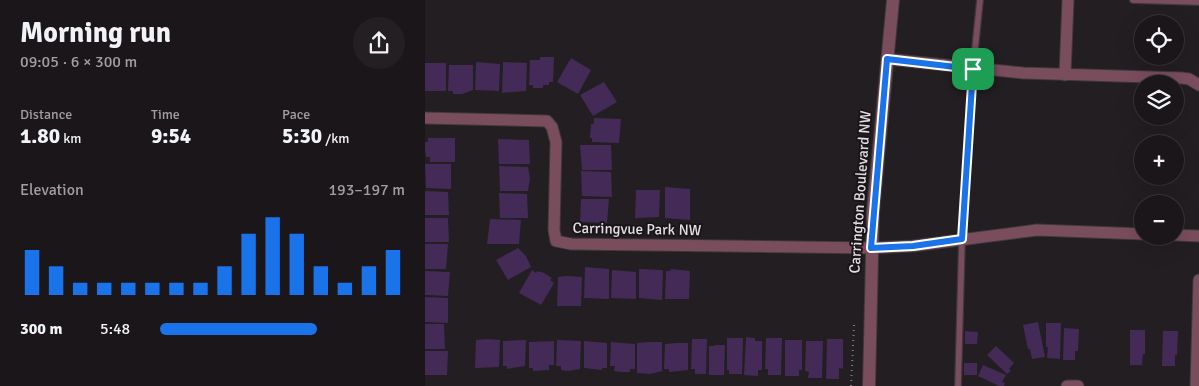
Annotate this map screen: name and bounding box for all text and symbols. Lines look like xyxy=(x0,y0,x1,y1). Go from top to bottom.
map controls xyxy=(1134,15,1184,245)
button: locate xyxy=(1134,15,1184,65)
text: Morning run xyxy=(20,16,171,50)
button: share xyxy=(353,17,405,69)
pin xyxy=(952,48,994,90)
text: 09:05 · 6 × 300 m xyxy=(20,52,137,72)
icon: arrive xyxy=(959,55,987,83)
button: layers xyxy=(1134,75,1184,125)
text: Distance xyxy=(20,106,72,123)
text: Time xyxy=(151,106,180,123)
text: Pace xyxy=(282,106,310,123)
street label: Carrington Boulevard NW xyxy=(845,110,875,274)
text: 1.80 xyxy=(20,123,60,149)
text: 9:54 xyxy=(151,123,191,149)
text: 5:30 xyxy=(282,123,322,149)
text: km xyxy=(60,130,81,147)
text: /km xyxy=(322,130,349,147)
button: + xyxy=(1134,135,1184,185)
text: Elevation xyxy=(20,180,84,200)
text: 193–197 m xyxy=(328,180,405,200)
button: − xyxy=(1134,195,1184,245)
street label: Carringvue Park NW xyxy=(572,219,702,239)
text: 300 m xyxy=(20,319,62,339)
text: 5:48 xyxy=(100,319,130,339)

